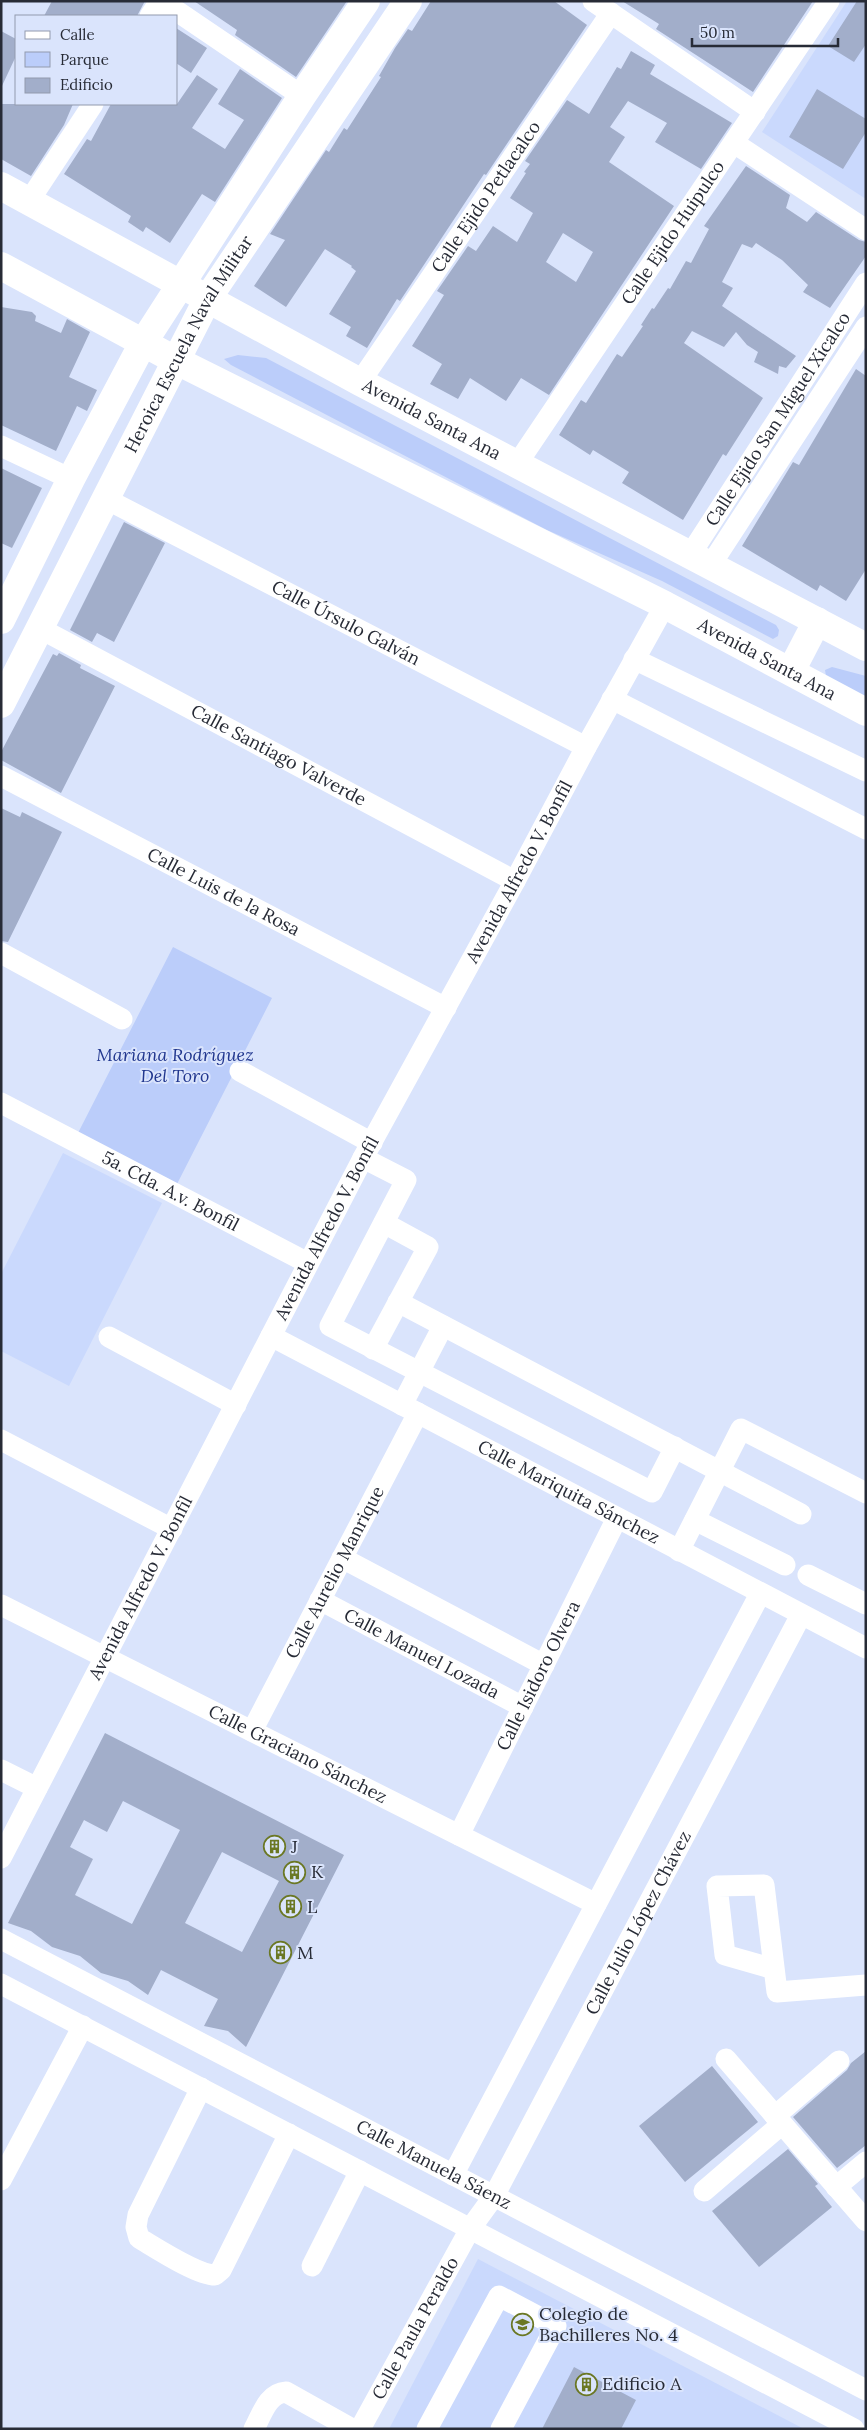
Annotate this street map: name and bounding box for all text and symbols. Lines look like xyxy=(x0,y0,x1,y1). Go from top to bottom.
legend xyxy=(15,15,178,105)
scale bar xyxy=(692,15,838,47)
text: 50 m xyxy=(700,23,735,42)
text: Calle xyxy=(60,25,95,44)
text: Parque xyxy=(60,50,109,69)
text: Edificio xyxy=(60,75,113,94)
street label: Calle Ejido Petlacalco xyxy=(426,116,545,277)
street label: Calle Ejido Huipulco xyxy=(616,156,729,309)
street label: Heroica Escuela Naval Militar xyxy=(119,231,258,457)
street label: Calle Ejido San Miguel Xicalco xyxy=(700,307,855,530)
street label: Avenida Santa Ana xyxy=(358,373,505,465)
street label: Calle Úrsulo Galván xyxy=(268,575,424,670)
street label: Avenida Santa Ana xyxy=(693,612,840,705)
street label: Calle Santiago Valverde xyxy=(187,699,371,811)
street label: Avenida Alfredo V. Bonfil xyxy=(460,776,577,968)
street label: Calle Luis de la Rosa xyxy=(144,842,304,941)
park label: Mariana Rodríguez Del Toro xyxy=(96,1043,254,1087)
street label: Avenida Alfredo V. Bonfil xyxy=(269,1132,384,1325)
street label: 5a. Cda. A.v. Bonfil xyxy=(98,1146,243,1236)
street label: Calle Mariquita Sánchez xyxy=(474,1434,664,1549)
street label: Calle Aurelio Manrique xyxy=(280,1482,389,1662)
street label: Avenida Alfredo V. Bonfil xyxy=(83,1492,197,1685)
street label: Calle Isidoro Olvera xyxy=(491,1597,585,1754)
street label: Calle Manuel Lozada xyxy=(340,1603,504,1704)
street label: Calle Graciano Sánchez xyxy=(205,1699,391,1808)
street label: Calle Julio López Chávez xyxy=(580,1827,696,2018)
building icon: J xyxy=(263,1835,287,1859)
place label: J xyxy=(290,1835,298,1858)
building icon: K xyxy=(283,1860,307,1884)
place label: K xyxy=(311,1860,324,1883)
building icon: L xyxy=(279,1895,303,1919)
place label: L xyxy=(307,1895,318,1918)
building icon: M xyxy=(269,1941,293,1965)
place label: M xyxy=(297,1941,314,1964)
street label: Calle Manuela Sáenz xyxy=(352,2114,515,2214)
street label: Calle Paula Peraldo xyxy=(366,2253,464,2403)
place label: Colegio de Bachilleres No. 4 xyxy=(539,2302,678,2346)
school or university icon: Colegio de Bachilleres No. 4 xyxy=(511,2312,535,2336)
building icon: Edificio A xyxy=(574,2372,598,2396)
place label: Edificio A xyxy=(602,2372,682,2395)

